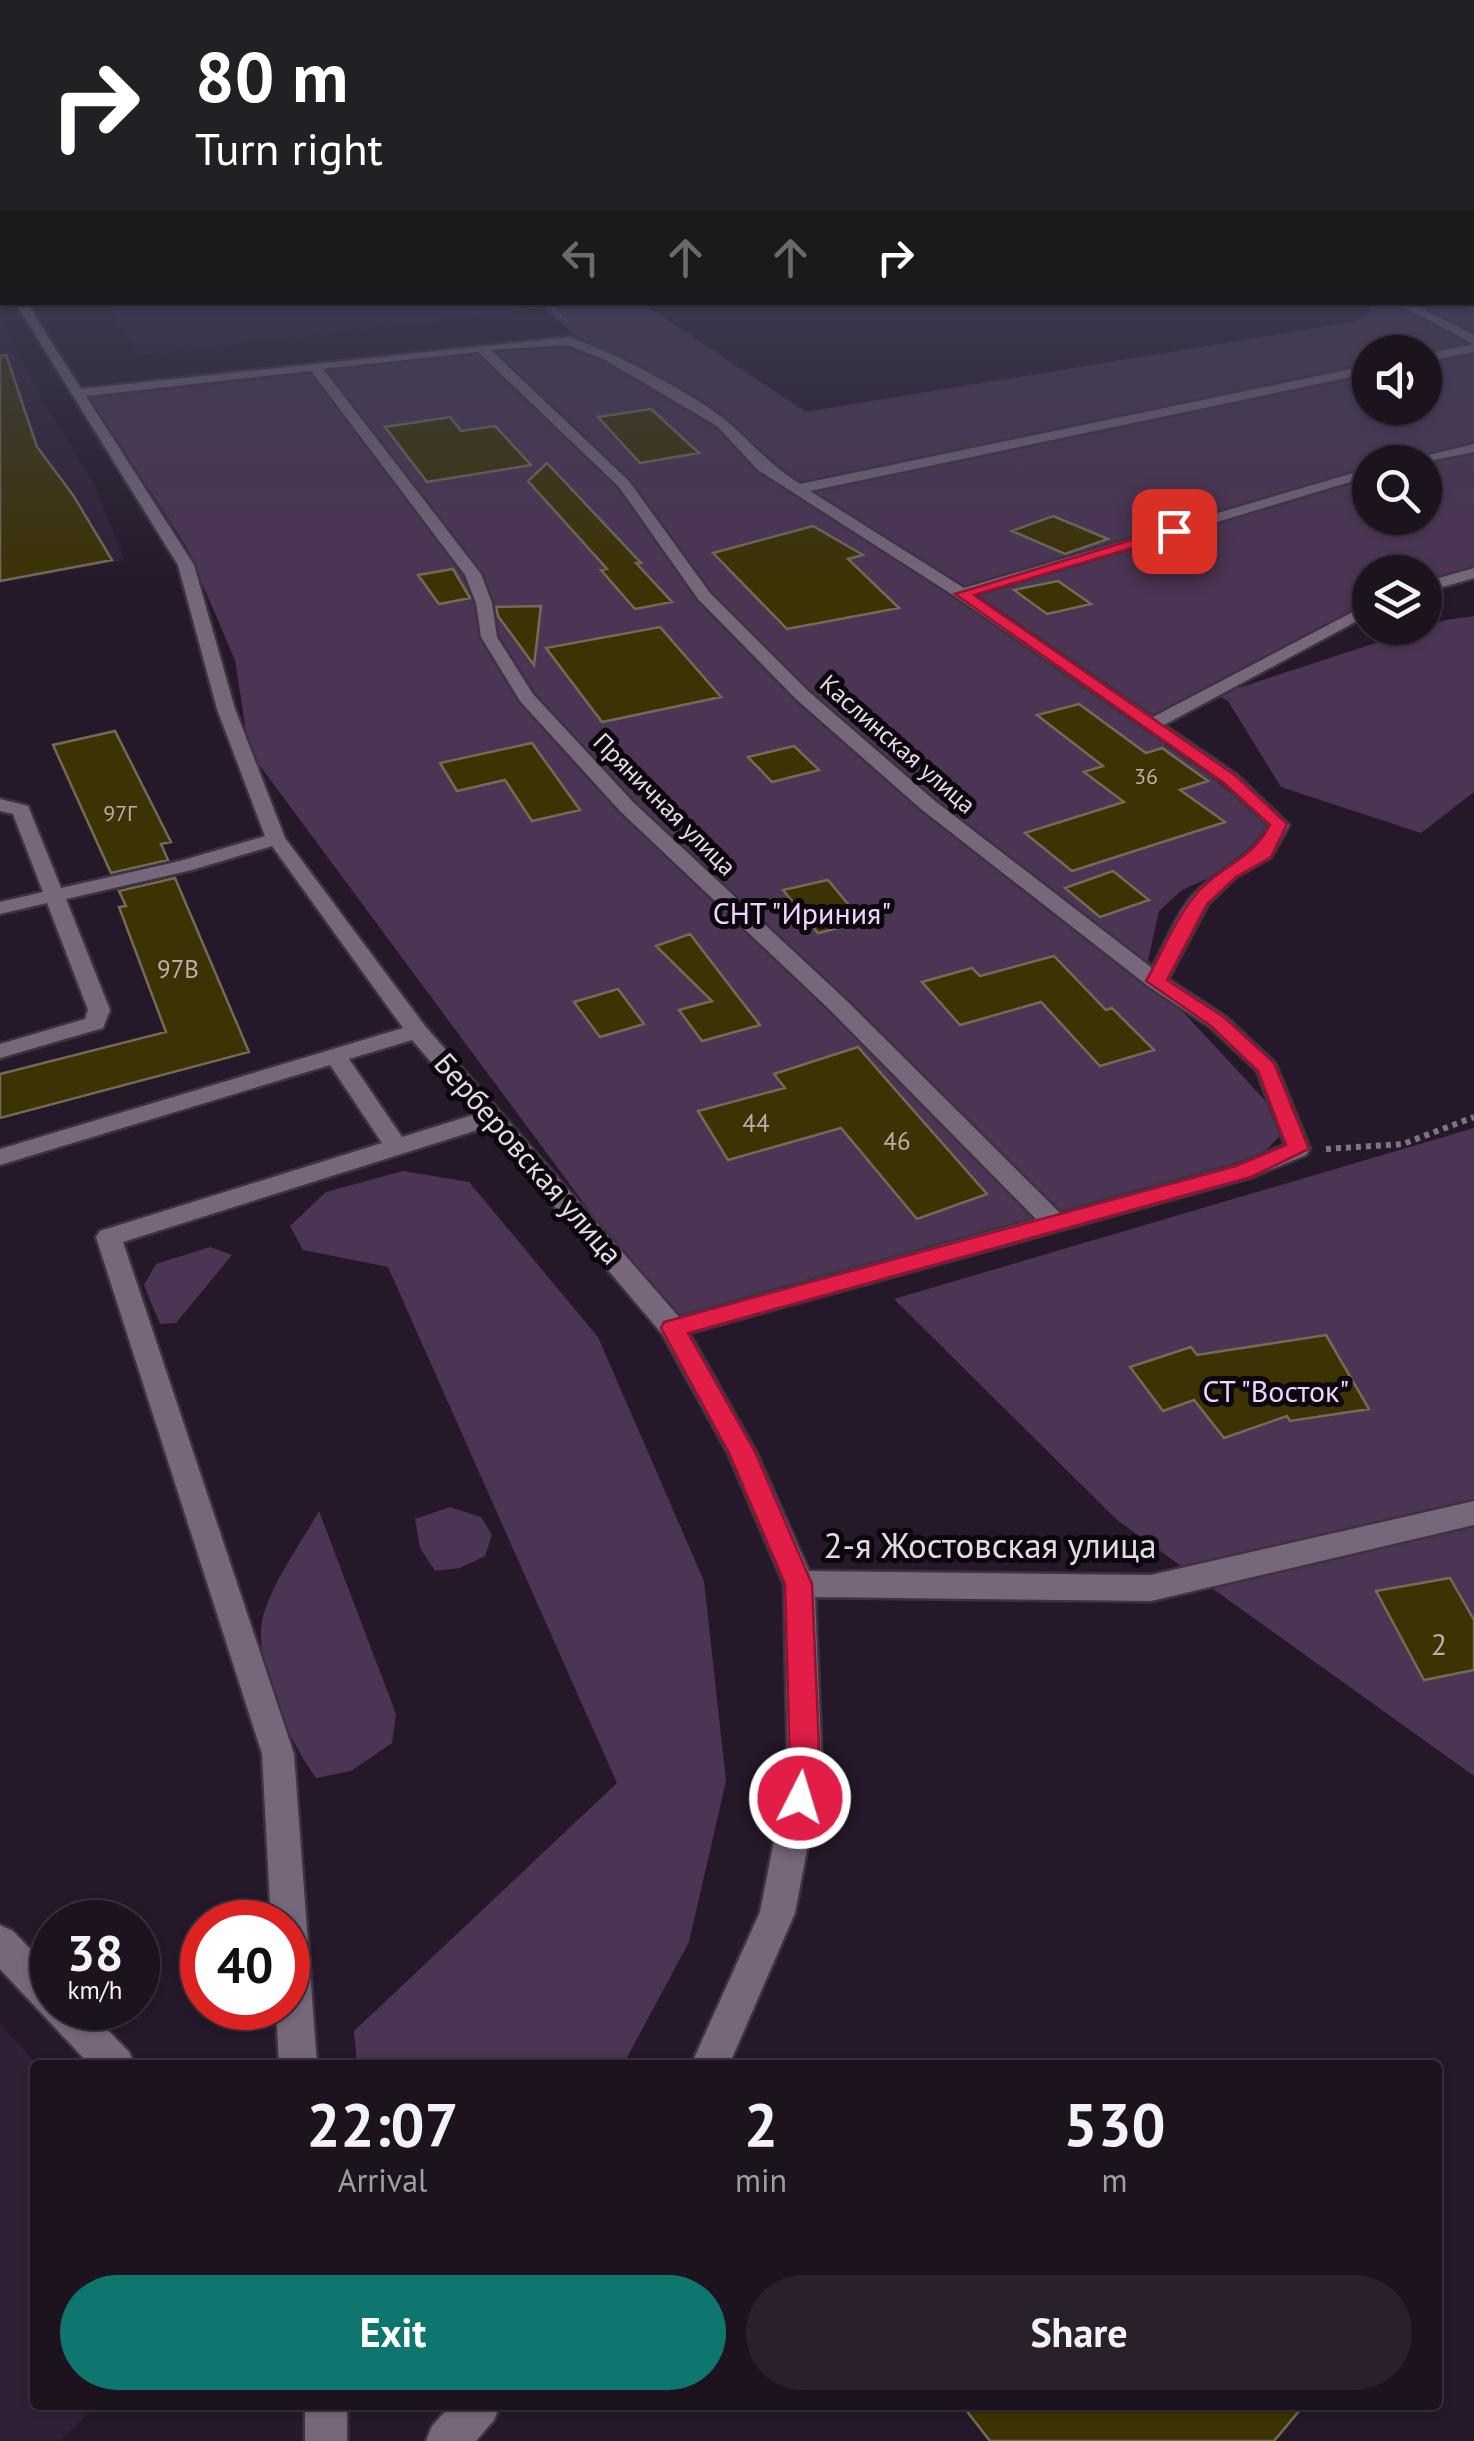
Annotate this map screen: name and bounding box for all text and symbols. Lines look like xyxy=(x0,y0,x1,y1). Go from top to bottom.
text: 80 m xyxy=(195,31,348,121)
icon: right xyxy=(30,40,160,170)
text: Turn right xyxy=(195,119,383,177)
icon: left xyxy=(553,230,608,285)
icon: ahead xyxy=(658,230,713,285)
icon: ahead xyxy=(763,230,818,285)
icon: right xyxy=(868,230,923,285)
map controls xyxy=(1352,335,1442,645)
button: sound xyxy=(1352,335,1442,425)
button: search xyxy=(1352,445,1442,535)
pin xyxy=(1132,489,1217,574)
icon: arrive xyxy=(1147,504,1202,559)
button: layers xyxy=(1352,555,1442,645)
street label: Каслинская улица xyxy=(813,667,983,821)
street label: Пряничная улица xyxy=(587,726,743,882)
house number: 36 xyxy=(1134,762,1158,790)
house number: 97Г xyxy=(103,799,138,827)
park label: СНТ "Ириния" xyxy=(713,893,891,932)
house number: 97В xyxy=(157,953,199,985)
street label: Берберовская улица xyxy=(427,1044,632,1272)
house number: 44 xyxy=(742,1107,770,1139)
house number: 46 xyxy=(883,1125,911,1157)
park label: СТ "Восток" xyxy=(1203,1371,1349,1410)
street label: 2-я Жостовская улица xyxy=(823,1522,1157,1568)
house number: 2 xyxy=(1431,1624,1447,1663)
position arrow xyxy=(748,1746,852,1850)
speed limit sign: 40 xyxy=(180,1900,310,2030)
text: 38 xyxy=(67,1920,123,1985)
text: km/h xyxy=(68,1974,122,2006)
text: 22:07 xyxy=(306,2085,459,2163)
text: 2 xyxy=(744,2085,778,2163)
text: 530 xyxy=(1064,2085,1166,2163)
text: Arrival xyxy=(338,2159,427,2201)
text: min xyxy=(735,2159,787,2201)
text: m xyxy=(1102,2159,1128,2201)
button: Exit xyxy=(60,2275,726,2390)
button: Share xyxy=(746,2275,1412,2390)

